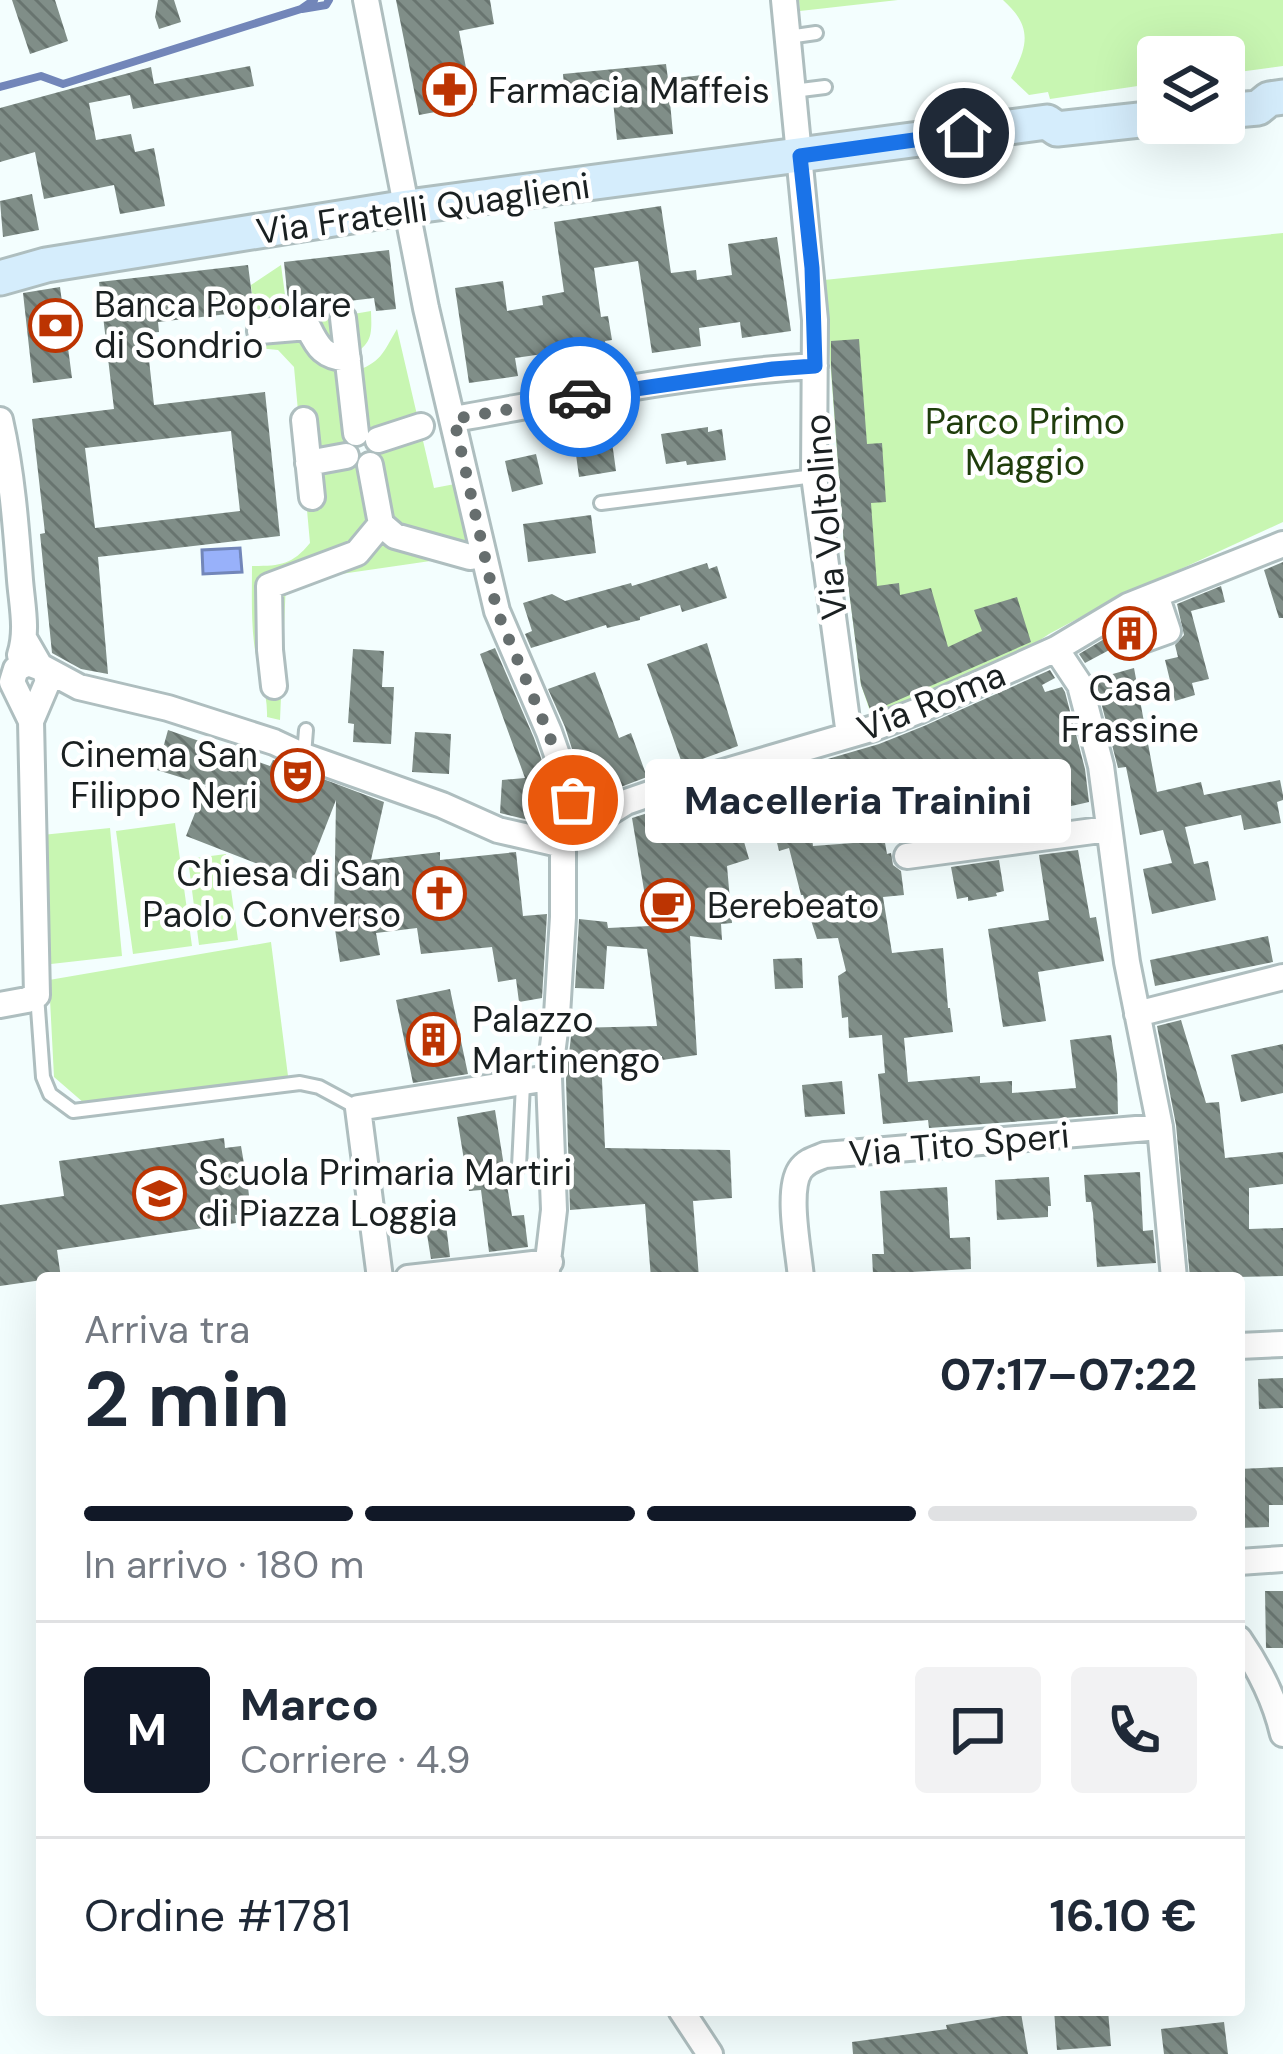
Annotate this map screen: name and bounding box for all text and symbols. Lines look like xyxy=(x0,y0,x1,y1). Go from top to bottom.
map controls xyxy=(1137,36,1245,144)
button: layers xyxy=(1137,36,1245,144)
pharmacy icon: Farmacia Maffeis xyxy=(421,62,477,118)
place label: Farmacia Maffeis xyxy=(488,67,770,114)
pin xyxy=(913,82,1015,184)
icon: home xyxy=(931,100,997,166)
street label: Via Fratelli Quaglieni xyxy=(253,162,593,255)
place label: Banca Popolare di Sondrio xyxy=(94,281,351,369)
bank icon: Banca Popolare di Sondrio xyxy=(27,297,83,353)
courier xyxy=(520,337,640,457)
icon: car xyxy=(547,364,613,430)
park label: Parco Primo Maggio xyxy=(925,398,1125,486)
street label: Via Voltolino xyxy=(793,412,858,622)
building icon: Casa Frassine xyxy=(1102,605,1158,661)
street label: Via Roma xyxy=(850,651,1012,752)
place label: Casa Frassine xyxy=(1061,665,1199,753)
place label: Cinema San Filippo Neri xyxy=(60,731,258,819)
theatre icon: Cinema San Filippo Neri xyxy=(269,747,325,803)
pin xyxy=(522,749,624,851)
callout: Macelleria Trainini xyxy=(645,758,1071,842)
icon: bag xyxy=(540,767,606,833)
text: Macelleria Trainini xyxy=(684,775,1032,826)
place label: Chiesa di San Paolo Converso xyxy=(142,850,401,938)
church icon: Chiesa di San Paolo Converso xyxy=(412,866,468,922)
cafe icon: Berebeato xyxy=(640,877,696,933)
place label: Berebeato xyxy=(707,882,879,929)
place label: Palazzo Martinengo xyxy=(472,996,660,1084)
building icon: Palazzo Martinengo xyxy=(405,1012,461,1068)
street label: Via Tito Speri xyxy=(847,1111,1071,1178)
place label: Scuola Primaria Martiri di Piazza Loggia xyxy=(198,1149,572,1237)
school or university icon: Scuola Primaria Martiri di Piazza Loggia xyxy=(131,1165,187,1221)
text: Arriva tra xyxy=(84,1304,250,1355)
text: 07:17–07:22 xyxy=(940,1345,1197,1404)
text: 2 min xyxy=(84,1349,290,1450)
text: In arrivo · 180 m xyxy=(84,1539,364,1590)
button: chat xyxy=(915,1667,1041,1793)
button: phone xyxy=(1071,1667,1197,1793)
text: Marco xyxy=(240,1675,379,1734)
text: M xyxy=(127,1700,167,1759)
text: Corriere · 4.9 xyxy=(240,1734,471,1785)
text: Ordine #1781 xyxy=(84,1886,351,1945)
text: 16.10 € xyxy=(1050,1886,1197,1945)

